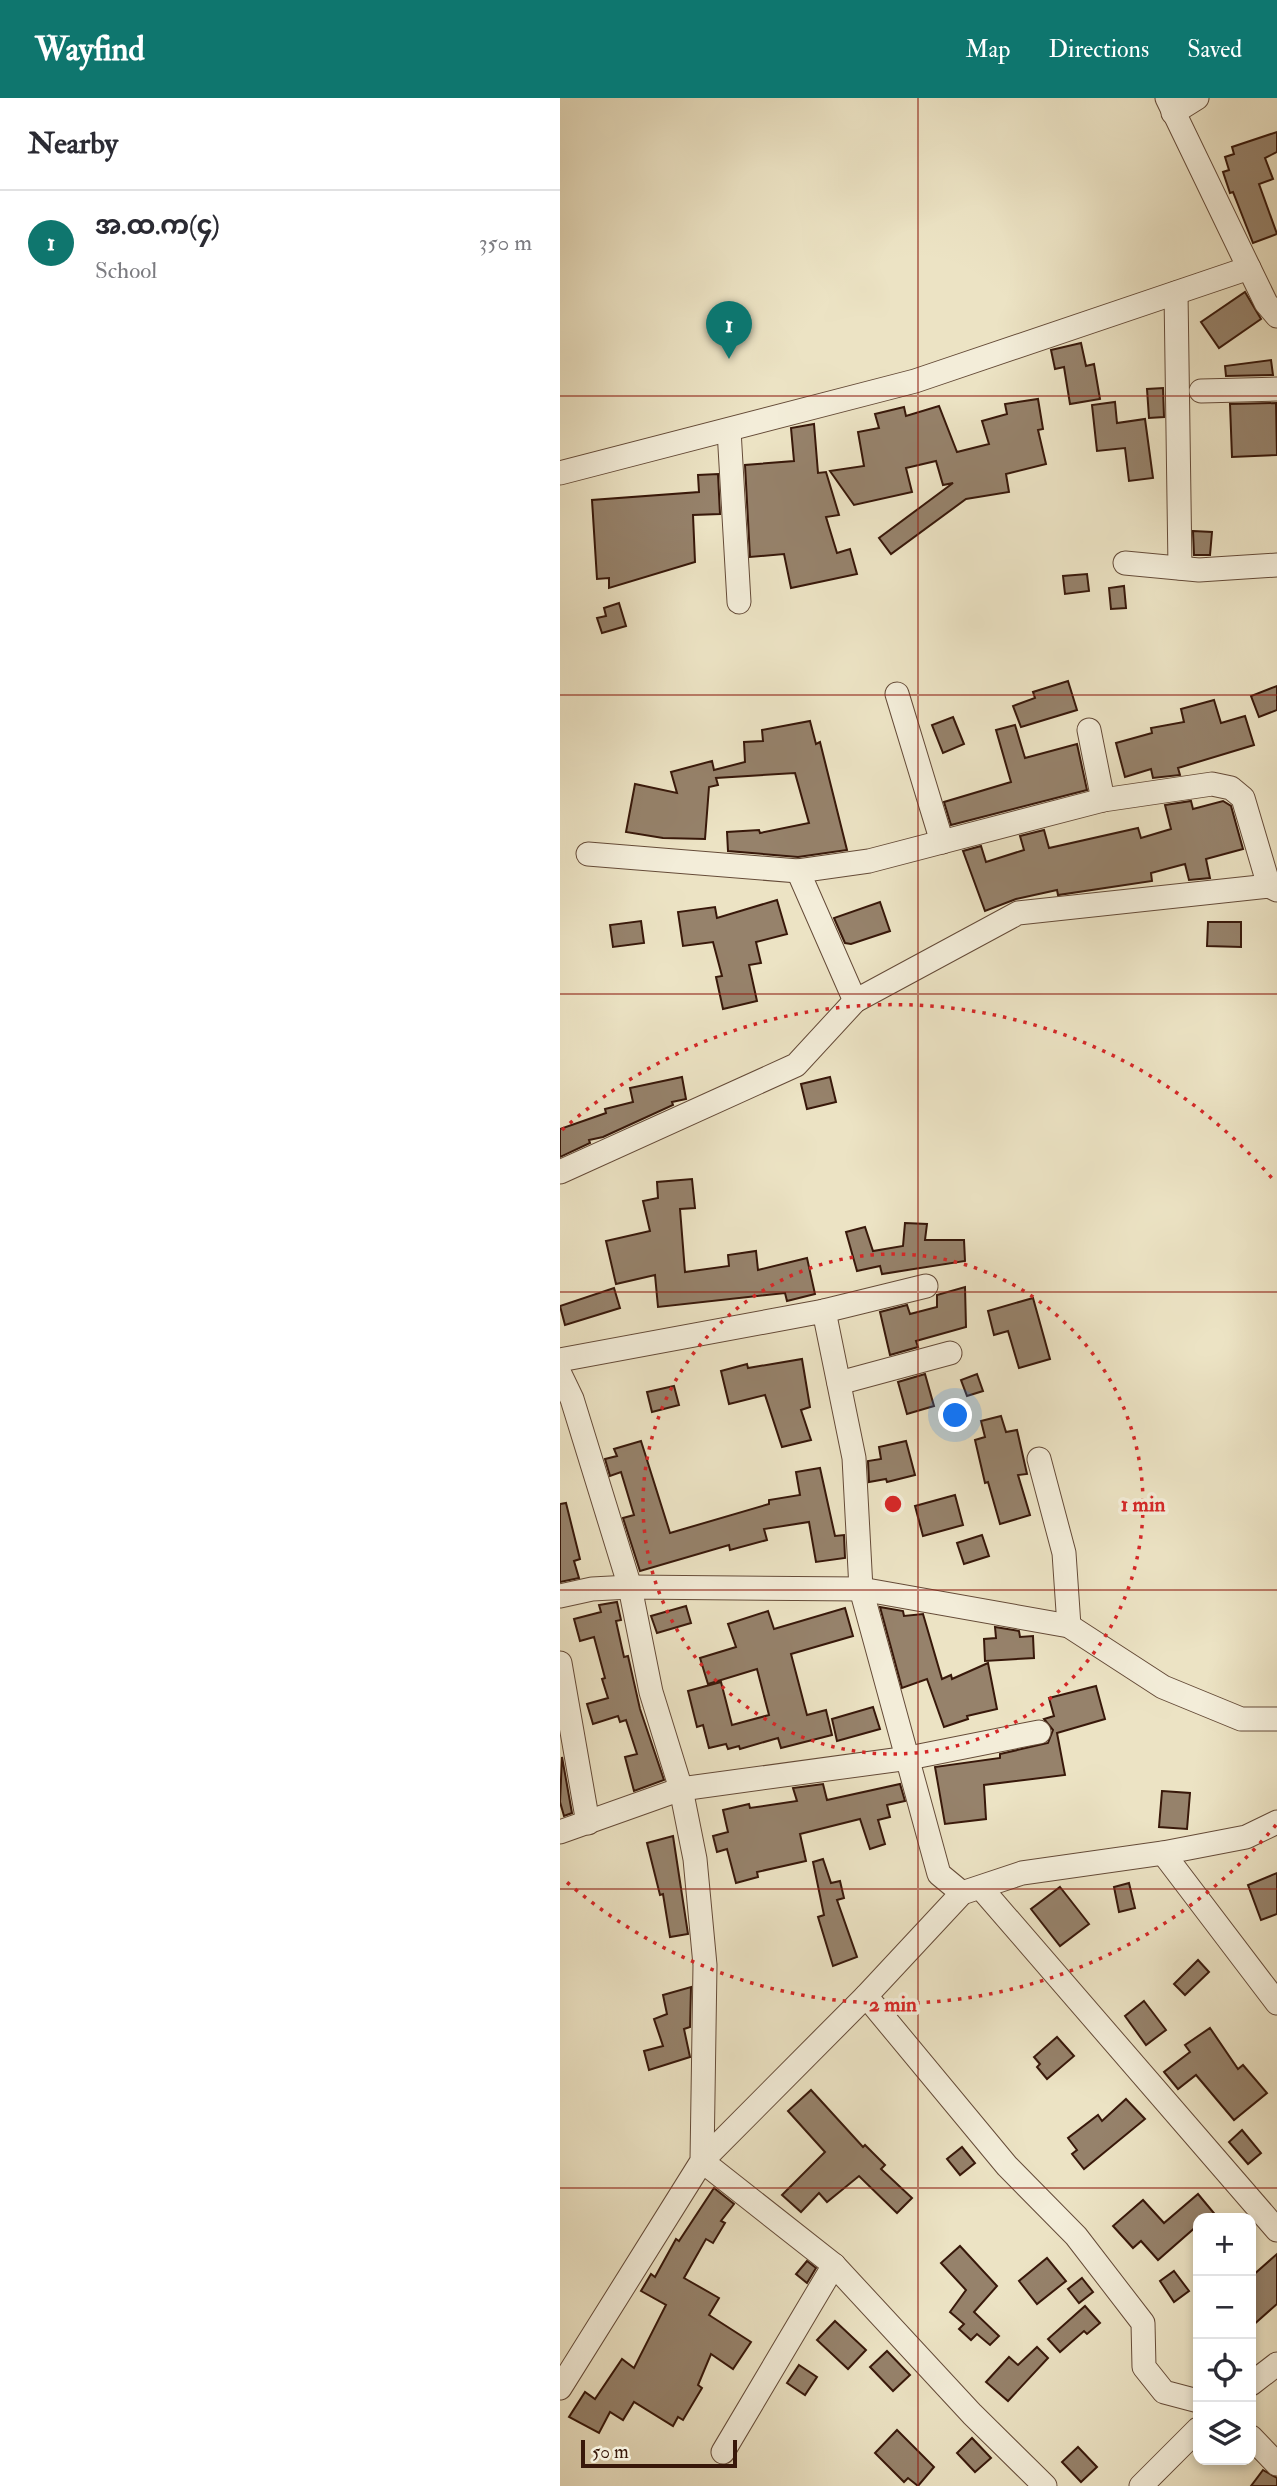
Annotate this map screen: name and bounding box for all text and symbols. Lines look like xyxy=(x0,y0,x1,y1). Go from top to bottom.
text: Wayfind xyxy=(35,29,145,70)
text: Map xyxy=(965,34,1010,65)
text: Directions xyxy=(1048,34,1149,65)
text: Saved xyxy=(1187,34,1242,65)
text: Nearby xyxy=(28,125,118,162)
text: အ.ထ.က(၄) xyxy=(95,210,220,242)
text: 1 xyxy=(47,228,55,257)
text: 350 m xyxy=(479,228,532,257)
text: School xyxy=(95,256,157,285)
pin: 1 xyxy=(706,301,752,359)
your location xyxy=(938,1398,972,1432)
text: 1 min xyxy=(1121,1491,1165,1518)
centre of rings xyxy=(881,1492,905,1516)
text: 2 min xyxy=(869,1991,917,2018)
map controls xyxy=(1193,2213,1256,2465)
button: + xyxy=(1193,2213,1256,2276)
button: − xyxy=(1193,2276,1256,2339)
button: locate xyxy=(1193,2339,1256,2402)
button: layers xyxy=(1193,2402,1256,2465)
scale bar xyxy=(581,2437,737,2469)
text: 50 m xyxy=(592,2440,629,2464)

